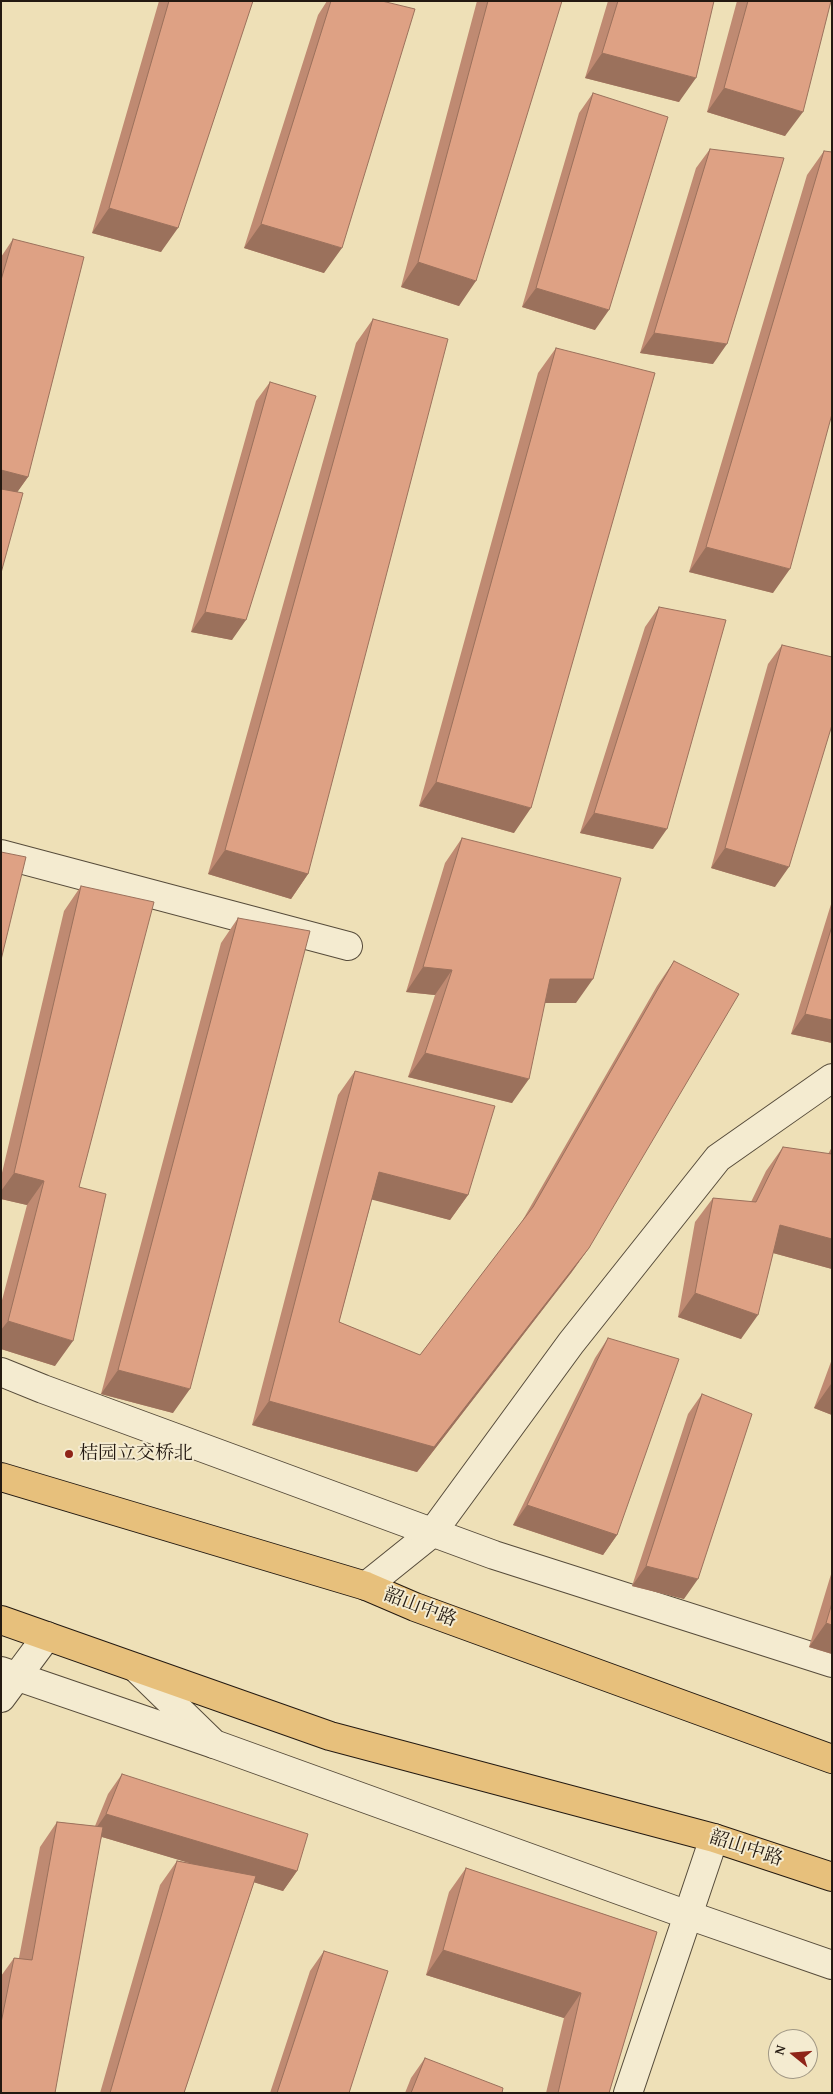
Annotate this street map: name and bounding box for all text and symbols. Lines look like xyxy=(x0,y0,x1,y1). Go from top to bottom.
place label: 桔园立交桥北 xyxy=(79,1443,193,1465)
marker: 桔园立交桥北 xyxy=(63,1448,75,1460)
street label: 韶山中路 xyxy=(380,1584,460,1632)
street label: 韶山中路 xyxy=(706,1826,786,1872)
north arrow xyxy=(768,2029,818,2079)
text: N xyxy=(769,2043,791,2057)

